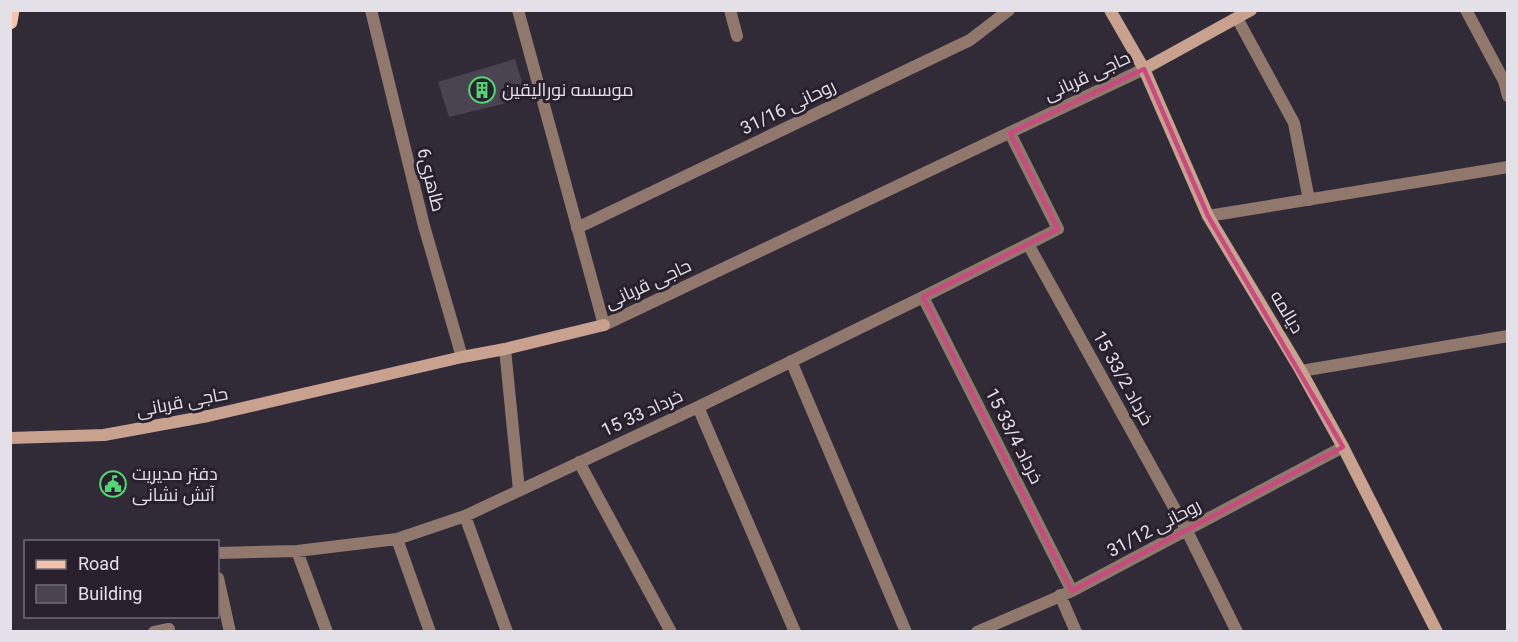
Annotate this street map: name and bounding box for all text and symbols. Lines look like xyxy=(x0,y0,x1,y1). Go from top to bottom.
street label: حاجی قربانی xyxy=(1040,46,1134,106)
building icon: موسسه نورالیقین xyxy=(467,75,497,105)
street label: روحانی 31/16 xyxy=(737,75,839,139)
place label: موسسه نورالیقین xyxy=(502,79,634,101)
street label: طاهری6 xyxy=(413,146,449,214)
street label: حاجی قربانی xyxy=(601,254,695,314)
street label: دیالمه xyxy=(1266,286,1308,337)
street label: 15 خرداد 33/2 xyxy=(1088,327,1158,429)
street label: حاجی قربانی xyxy=(134,382,230,422)
street label: 15 خرداد 33/4 xyxy=(980,384,1048,488)
street label: 15 خرداد 33 xyxy=(598,385,686,441)
place label: دفتر مدیریت آتش نشانی xyxy=(132,463,218,506)
public building icon: دفتر مدیریت آتش نشانی xyxy=(98,469,128,499)
street label: روحانی 31/12 xyxy=(1103,494,1205,562)
legend xyxy=(24,540,219,618)
text: Road xyxy=(78,553,119,574)
text: Building xyxy=(78,583,142,604)

